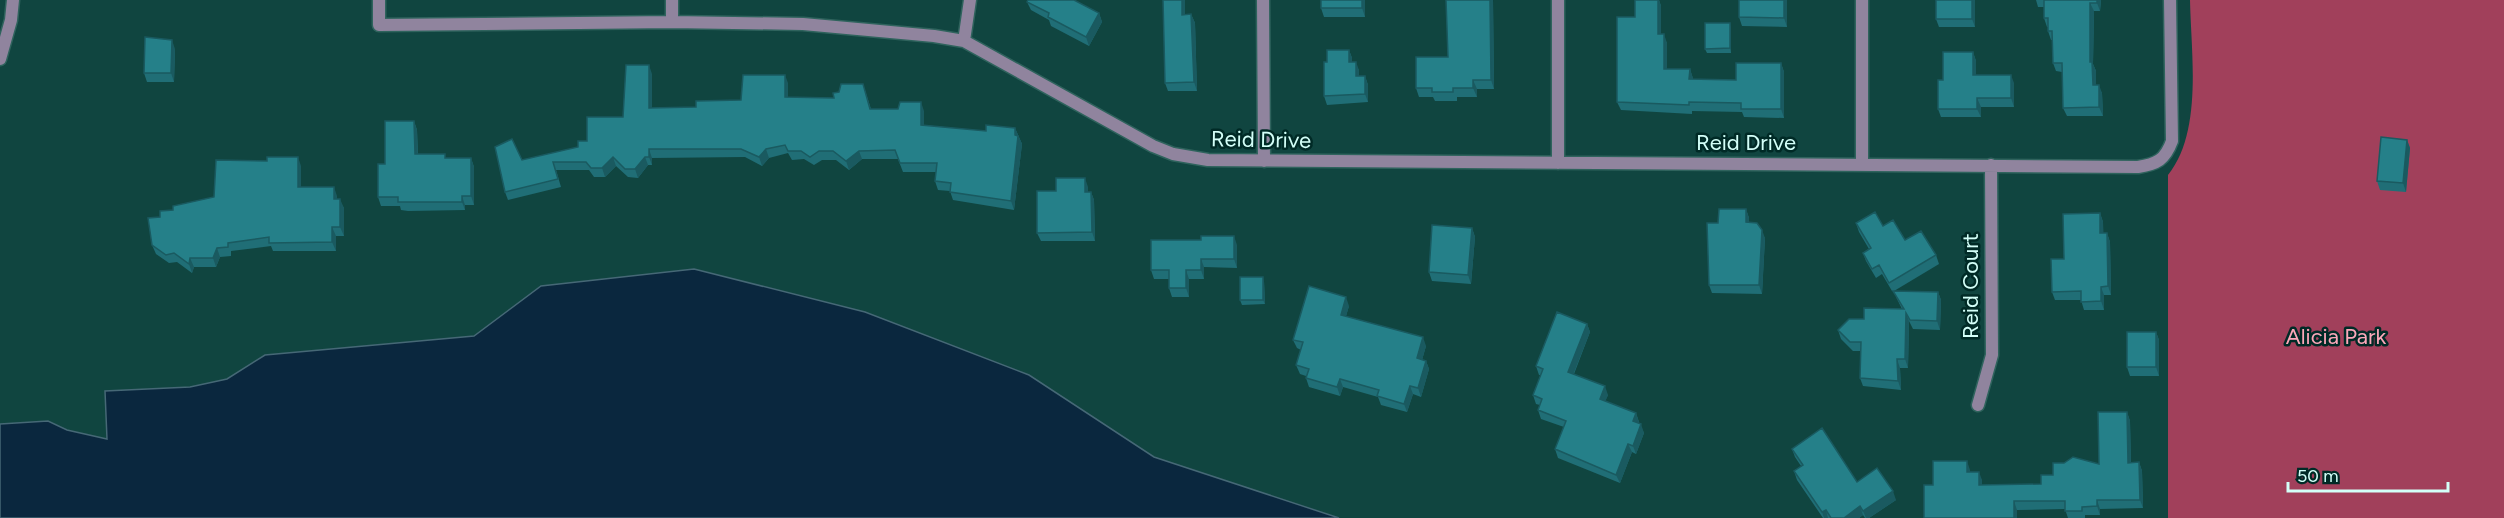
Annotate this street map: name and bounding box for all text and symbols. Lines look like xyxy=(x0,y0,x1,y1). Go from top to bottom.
street label: Reid Drive xyxy=(1211,125,1311,154)
street label: Reid Drive xyxy=(1696,129,1796,156)
street label: Reid Court xyxy=(1957,233,1984,339)
park label: Alicia Park xyxy=(2286,323,2387,350)
scale bar xyxy=(2288,455,2448,493)
text: 50 m xyxy=(2297,465,2339,487)

